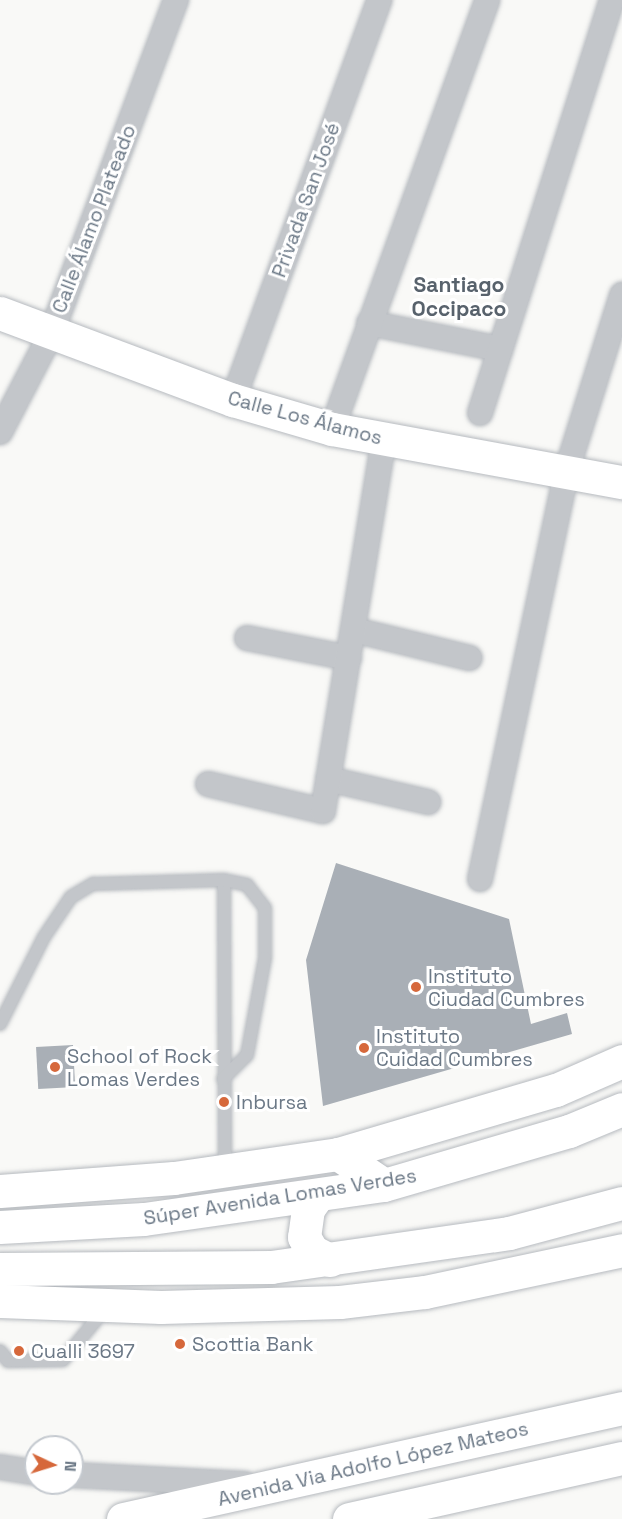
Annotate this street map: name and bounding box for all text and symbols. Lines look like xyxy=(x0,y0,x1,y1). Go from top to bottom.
street label: Privada San José xyxy=(267,119,345,281)
street label: Calle Álamo Plateado xyxy=(47,121,141,317)
district label: Santiago Occipaco xyxy=(412,272,506,322)
street label: Calle Los Álamos xyxy=(225,386,385,450)
place label: Instituto Ciudad Cumbres xyxy=(428,964,585,1011)
marker: Instituto Ciudad Cumbres xyxy=(409,980,423,994)
place label: Instituto Cuidad Cumbres xyxy=(376,1024,533,1071)
marker: Instituto Cuidad Cumbres xyxy=(357,1041,371,1055)
place label: School of Rock Lomas Verdes xyxy=(67,1044,212,1091)
marker: School of Rock Lomas Verdes xyxy=(48,1060,62,1074)
place label: Inbursa xyxy=(236,1090,308,1114)
marker: Inbursa xyxy=(217,1095,231,1109)
street label: Súper Avenida Lomas Verdes xyxy=(142,1164,418,1230)
place label: Scottia Bank xyxy=(192,1332,313,1356)
marker: Scottia Bank xyxy=(173,1337,187,1351)
place label: Cualli 3697 xyxy=(31,1339,135,1363)
marker: Cualli 3697 xyxy=(12,1344,26,1358)
street label: Avenida Via Adolfo López Mateos xyxy=(215,1416,531,1512)
north arrow xyxy=(24,1435,84,1495)
text: N xyxy=(60,1460,81,1472)

